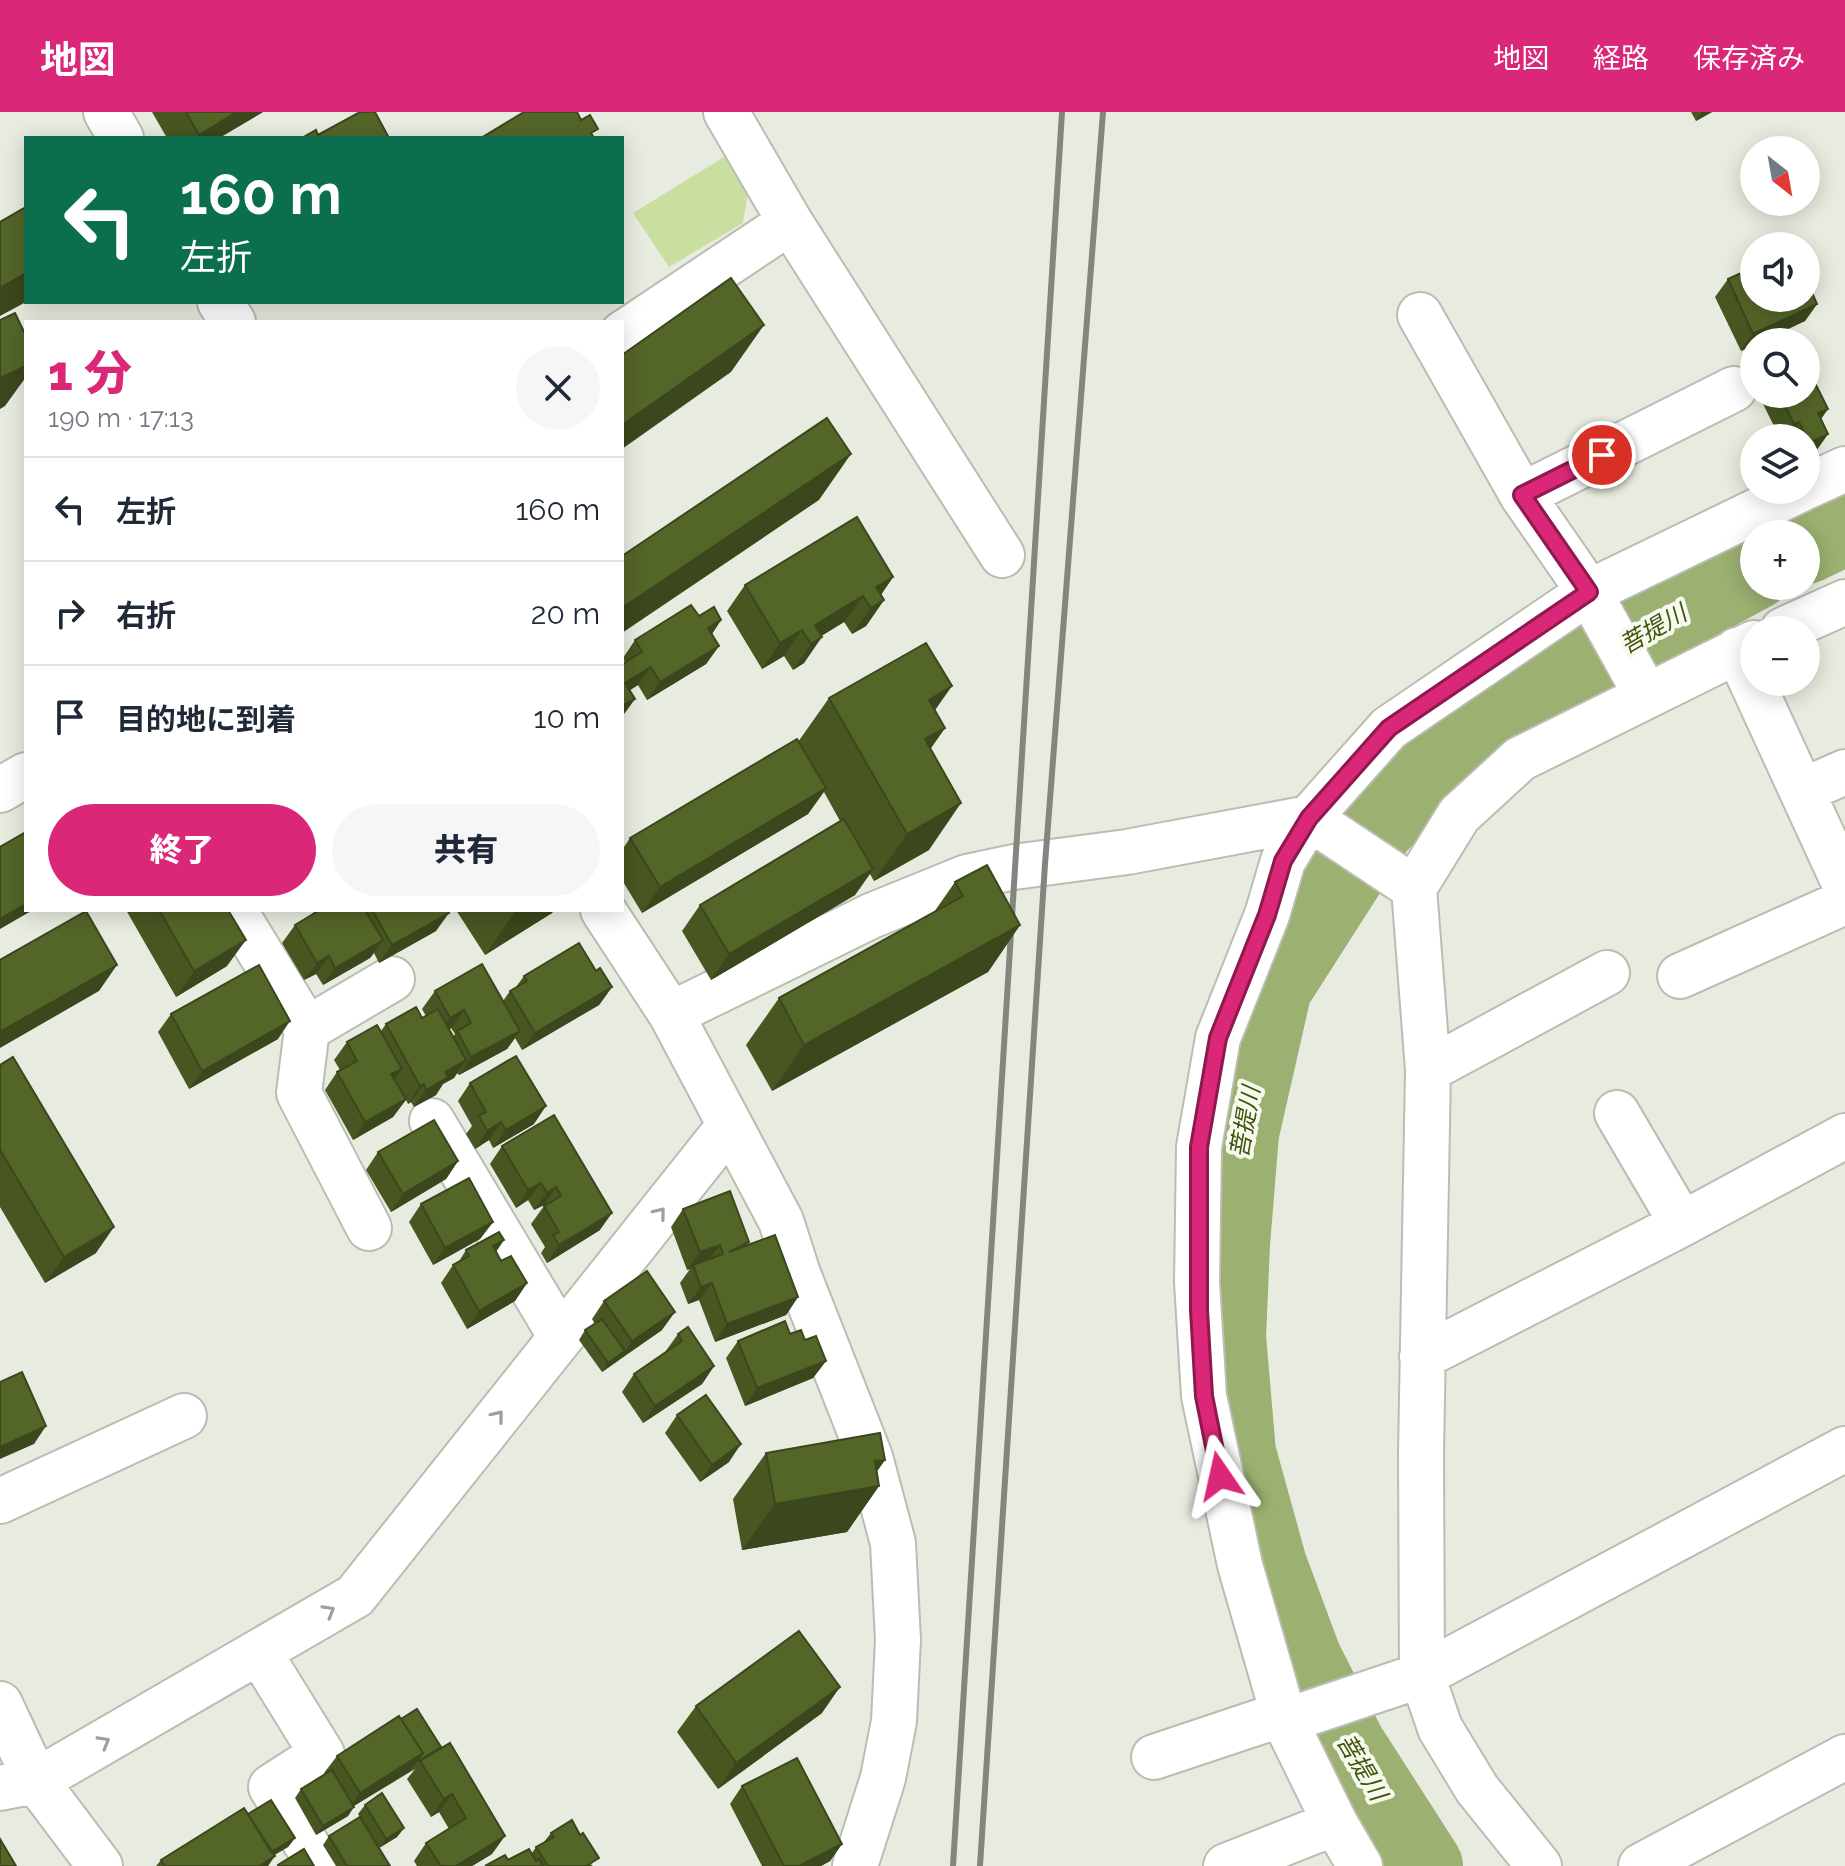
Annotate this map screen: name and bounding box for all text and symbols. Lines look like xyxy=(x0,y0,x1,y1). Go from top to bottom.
text: 地図 xyxy=(40,37,116,82)
text: 地図 xyxy=(1493,42,1549,75)
text: 経路 xyxy=(1593,42,1649,75)
text: 保存済み xyxy=(1693,42,1805,75)
north arrow xyxy=(1740,136,1820,216)
map controls xyxy=(1740,136,1820,696)
text: 160 m xyxy=(180,161,342,227)
icon: left xyxy=(48,168,152,272)
button: sound xyxy=(1740,232,1820,312)
text: 左折 xyxy=(180,236,252,278)
button: search xyxy=(1740,328,1820,408)
text: 1 分 xyxy=(48,345,132,401)
button: close xyxy=(516,346,600,430)
text: 190 m · 17:13 xyxy=(48,403,194,433)
pin xyxy=(1568,421,1636,489)
button: layers xyxy=(1740,424,1820,504)
icon: arrive xyxy=(1580,433,1624,477)
icon: left xyxy=(48,487,92,531)
text: 160 m xyxy=(515,492,600,527)
text: 左折 xyxy=(116,494,176,529)
button: + xyxy=(1740,520,1820,600)
icon: right xyxy=(48,591,92,635)
text: 20 m xyxy=(531,596,600,631)
water label: 菩提川 xyxy=(1615,597,1694,660)
text: 右折 xyxy=(116,598,176,633)
button: − xyxy=(1740,616,1820,696)
icon: arrive xyxy=(48,695,92,739)
text: 10 m xyxy=(534,700,600,735)
text: 目的地に到着 xyxy=(116,702,296,737)
button: 終了 xyxy=(48,804,316,896)
button: 共有 xyxy=(332,804,600,896)
water label: 菩提川 xyxy=(1224,1081,1266,1160)
one-way arrow xyxy=(650,1208,665,1222)
one-way arrow xyxy=(488,1411,503,1425)
position arrow xyxy=(1178,1434,1262,1518)
one-way arrow xyxy=(320,1605,335,1621)
water label: 菩提川 xyxy=(1331,1729,1395,1808)
one-way arrow xyxy=(95,1736,110,1752)

